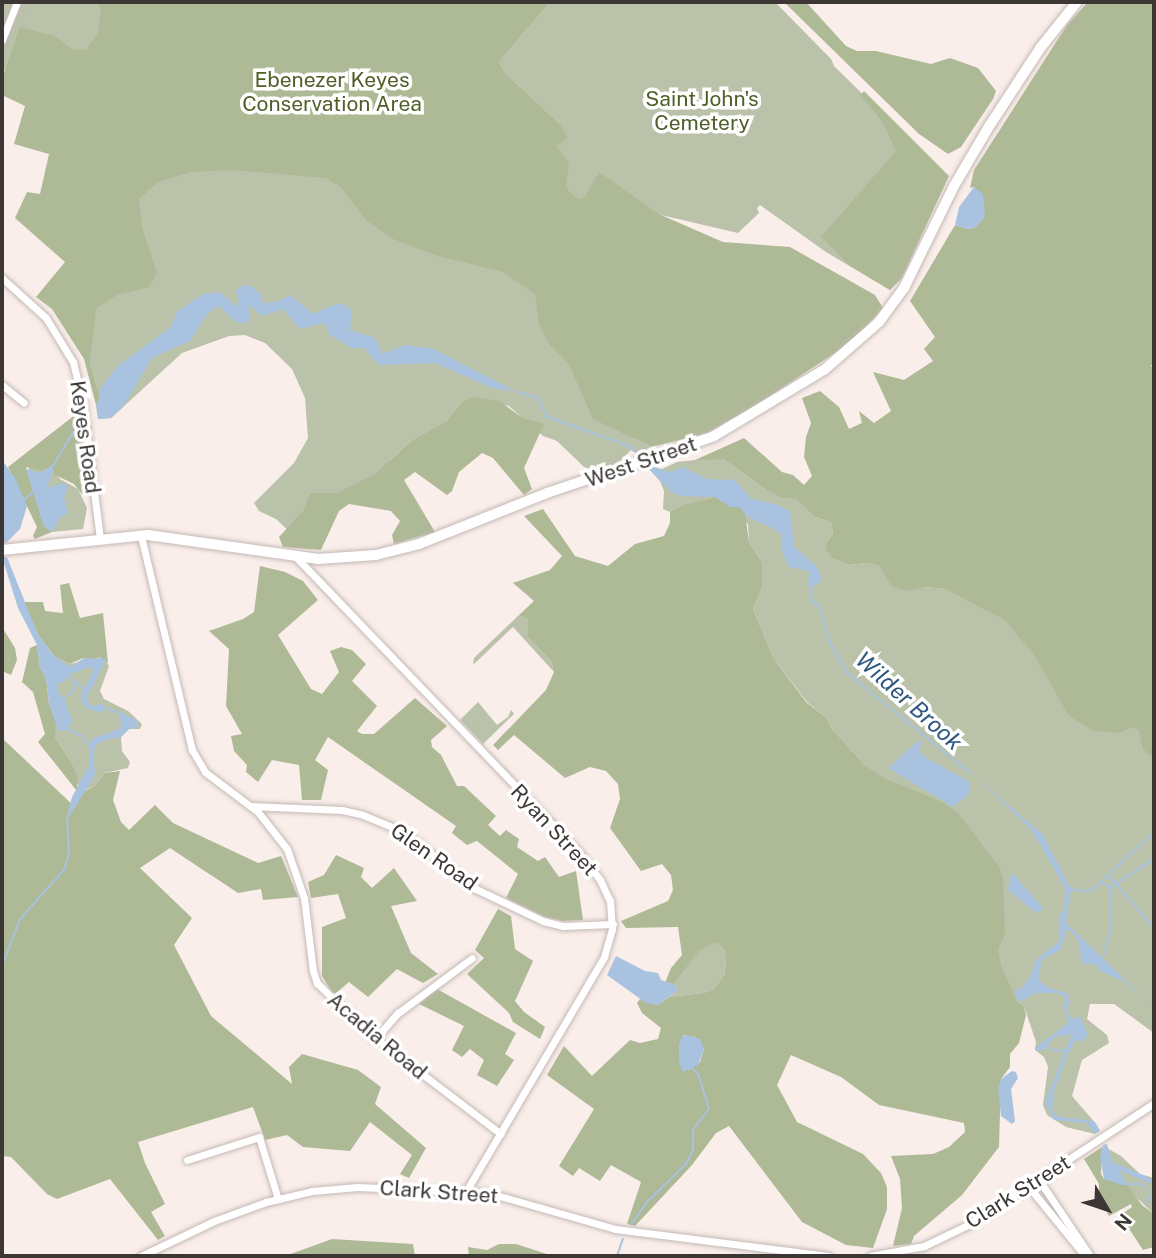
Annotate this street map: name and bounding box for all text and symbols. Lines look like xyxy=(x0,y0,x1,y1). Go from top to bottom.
park label: Ebenezer Keyes Conservation Area xyxy=(242,67,422,117)
park label: Saint John's Cemetery xyxy=(645,86,759,136)
street label: Keyes Road xyxy=(65,379,105,495)
street label: West Street xyxy=(582,431,700,493)
water label: Wilder Brook xyxy=(850,646,968,756)
street label: Ryan Street xyxy=(505,779,603,881)
street label: Glen Road xyxy=(386,818,482,896)
street label: Acadia Road xyxy=(322,987,432,1085)
street label: Clark Street xyxy=(961,1150,1075,1234)
north arrow xyxy=(1072,1174,1142,1244)
street label: Clark Street xyxy=(379,1175,499,1209)
text: N xyxy=(1110,1210,1137,1235)

